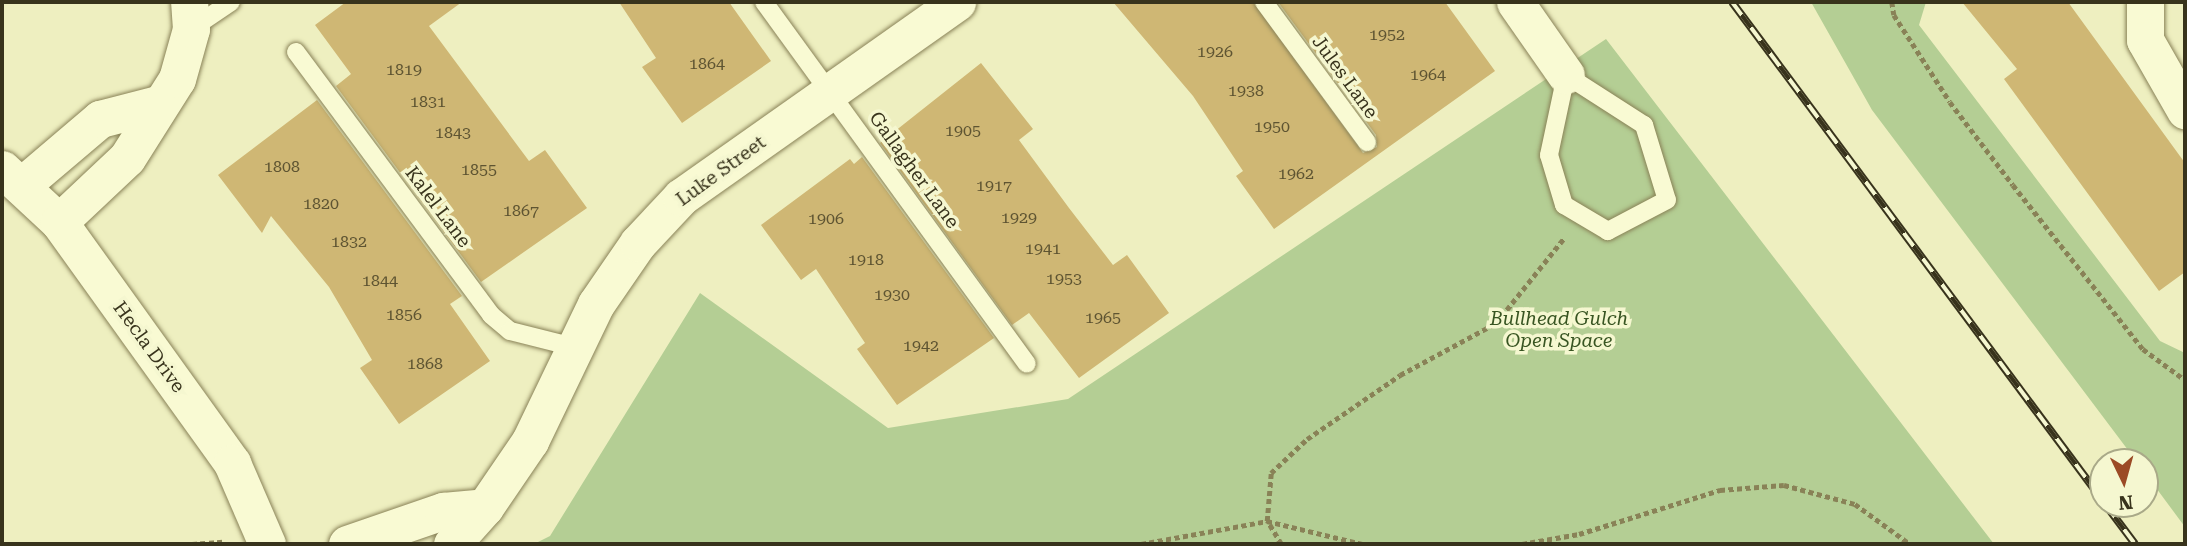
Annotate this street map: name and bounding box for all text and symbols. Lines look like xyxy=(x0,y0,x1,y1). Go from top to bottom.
house number: 1952 xyxy=(1369,25,1405,45)
street label: Jules Lane xyxy=(1307,31,1383,123)
house number: 1926 xyxy=(1197,42,1233,62)
house number: 1864 xyxy=(689,54,725,74)
house number: 1819 xyxy=(386,60,422,80)
house number: 1964 xyxy=(1410,65,1446,85)
house number: 1938 xyxy=(1228,81,1264,101)
house number: 1831 xyxy=(410,92,446,112)
street label: Gallagher Lane xyxy=(864,107,964,233)
house number: 1950 xyxy=(1254,117,1290,137)
house number: 1905 xyxy=(945,121,981,141)
house number: 1843 xyxy=(435,123,471,143)
street label: Luke Street xyxy=(672,131,770,211)
house number: 1808 xyxy=(264,157,300,177)
house number: 1855 xyxy=(461,160,497,180)
street label: Kalel Lane xyxy=(400,162,476,252)
house number: 1962 xyxy=(1278,164,1314,184)
house number: 1917 xyxy=(976,176,1012,196)
house number: 1820 xyxy=(303,194,339,214)
house number: 1867 xyxy=(503,201,539,221)
house number: 1929 xyxy=(1001,208,1037,228)
house number: 1906 xyxy=(808,209,844,229)
house number: 1832 xyxy=(331,232,367,252)
house number: 1941 xyxy=(1025,239,1061,259)
house number: 1918 xyxy=(848,250,884,270)
house number: 1953 xyxy=(1046,269,1082,289)
house number: 1844 xyxy=(362,271,398,291)
house number: 1930 xyxy=(874,285,910,305)
street label: Hecla Drive xyxy=(108,297,190,397)
house number: 1856 xyxy=(386,305,422,325)
house number: 1965 xyxy=(1085,308,1121,328)
park label: Bullhead Gulch Open Space xyxy=(1490,308,1628,352)
house number: 1942 xyxy=(903,336,939,356)
house number: 1868 xyxy=(407,354,443,374)
north arrow xyxy=(2089,448,2159,518)
text: N xyxy=(2117,490,2134,515)

